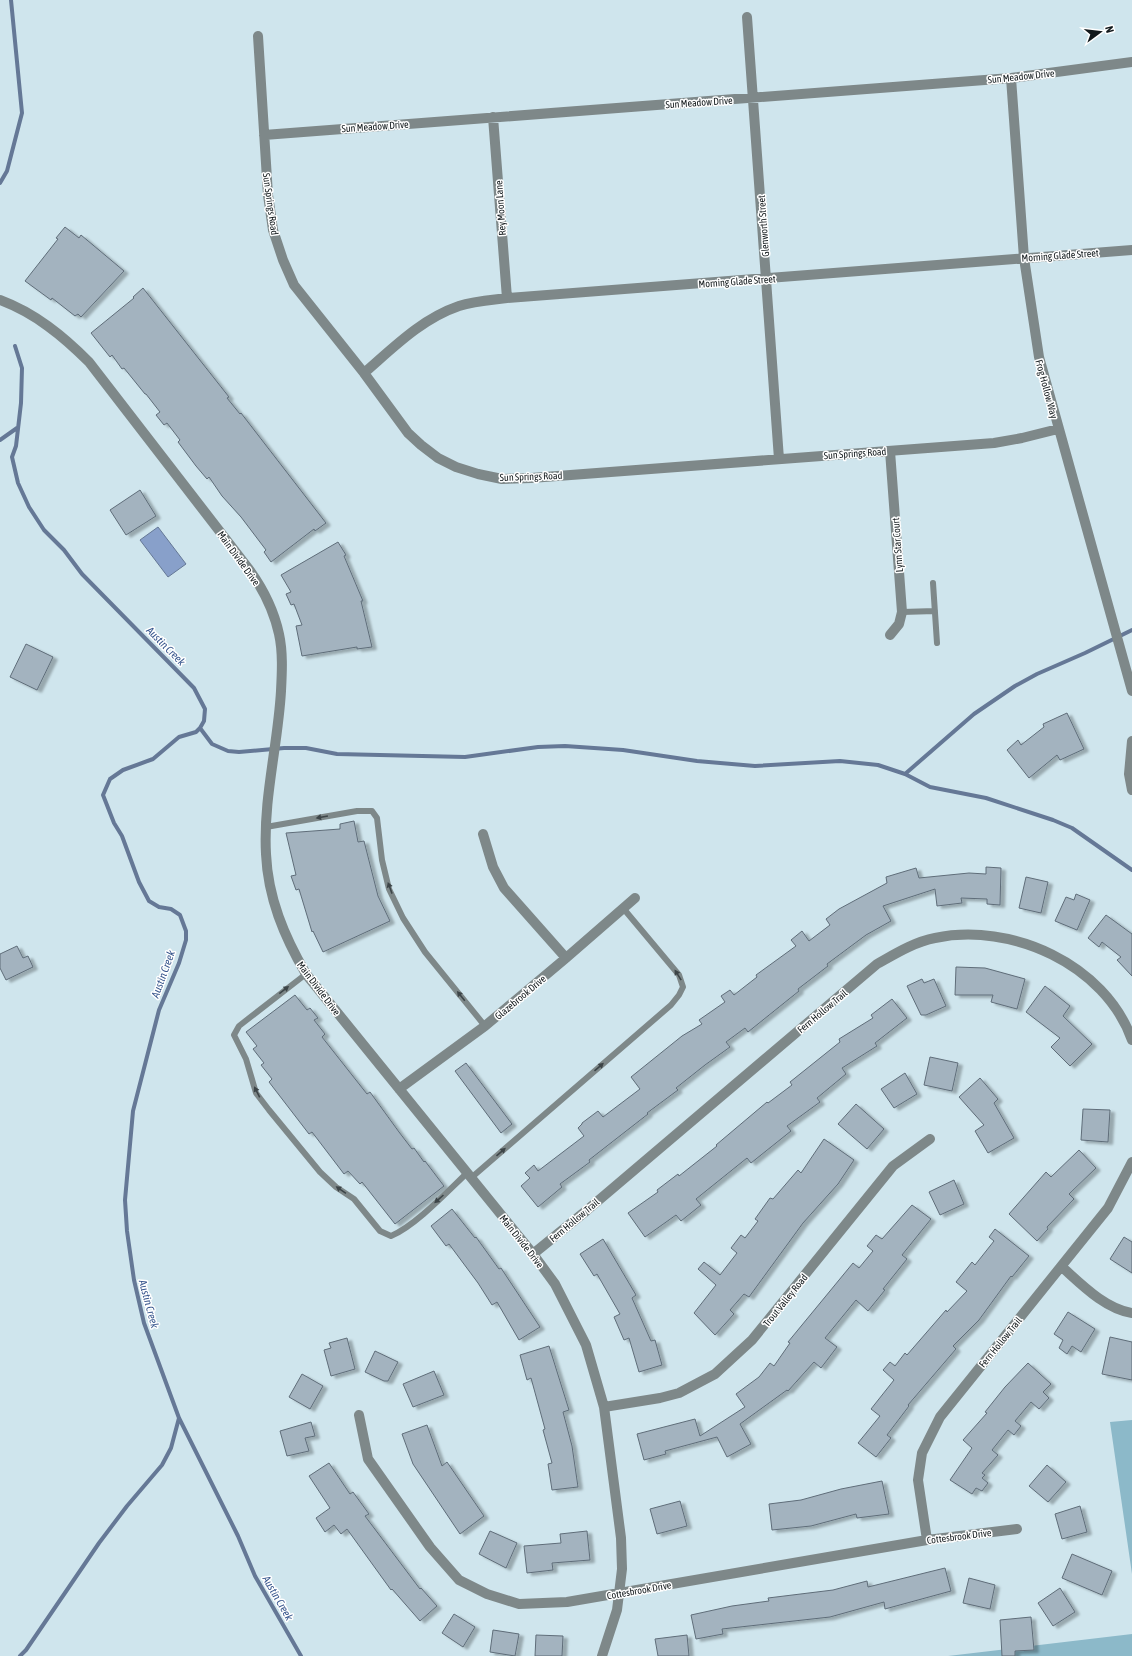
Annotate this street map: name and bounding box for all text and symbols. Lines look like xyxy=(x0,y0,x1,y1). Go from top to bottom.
north arrow xyxy=(1080,12,1120,52)
text: N xyxy=(1103,25,1116,34)
street label: Sun Meadow Drive xyxy=(987,67,1056,85)
street label: Sun Meadow Drive xyxy=(665,95,733,110)
street label: Sun Meadow Drive xyxy=(341,119,409,134)
street label: Sun Springs Road xyxy=(261,172,280,236)
street label: Rey Moon Lane xyxy=(493,180,508,236)
street label: Glenworth Street xyxy=(756,195,771,257)
street label: Morning Glade Street xyxy=(1021,247,1099,264)
street label: Morning Glade Street xyxy=(698,273,776,290)
street label: Frog Hollow Way xyxy=(1033,358,1060,420)
street label: Sun Springs Road xyxy=(823,446,887,461)
street label: Sun Springs Road xyxy=(500,470,563,483)
street label: Lynn Star Court xyxy=(890,517,905,573)
street label: Main Divide Drive xyxy=(215,529,262,588)
water label: Austin Creek xyxy=(144,624,188,668)
one-way arrow xyxy=(316,814,328,820)
one-way arrow xyxy=(386,881,392,893)
water label: Austin Creek xyxy=(149,948,177,1000)
street label: Main Divide Drive xyxy=(295,959,343,1018)
one-way arrow xyxy=(674,969,681,981)
street label: Glazebrook Drive xyxy=(493,973,548,1022)
one-way arrow xyxy=(279,986,290,994)
street label: Fern Hollow Trail xyxy=(795,987,850,1035)
one-way arrow xyxy=(456,990,465,1001)
one-way arrow xyxy=(594,1063,604,1072)
one-way arrow xyxy=(254,1086,260,1098)
one-way arrow xyxy=(496,1148,506,1157)
one-way arrow xyxy=(336,1186,346,1194)
one-way arrow xyxy=(433,1195,444,1204)
street label: Fern Hollow Trail xyxy=(547,1196,602,1244)
street label: Main Divide Drive xyxy=(497,1213,546,1270)
street label: Trout Valley Road xyxy=(761,1272,810,1329)
water label: Austin Creek xyxy=(137,1278,161,1330)
street label: Fern Hollow Trail xyxy=(977,1315,1024,1370)
street label: Cottesbrook Drive xyxy=(926,1527,993,1546)
water label: Austin Creek xyxy=(260,1573,296,1623)
street label: Cottesbrook Drive xyxy=(606,1579,673,1602)

